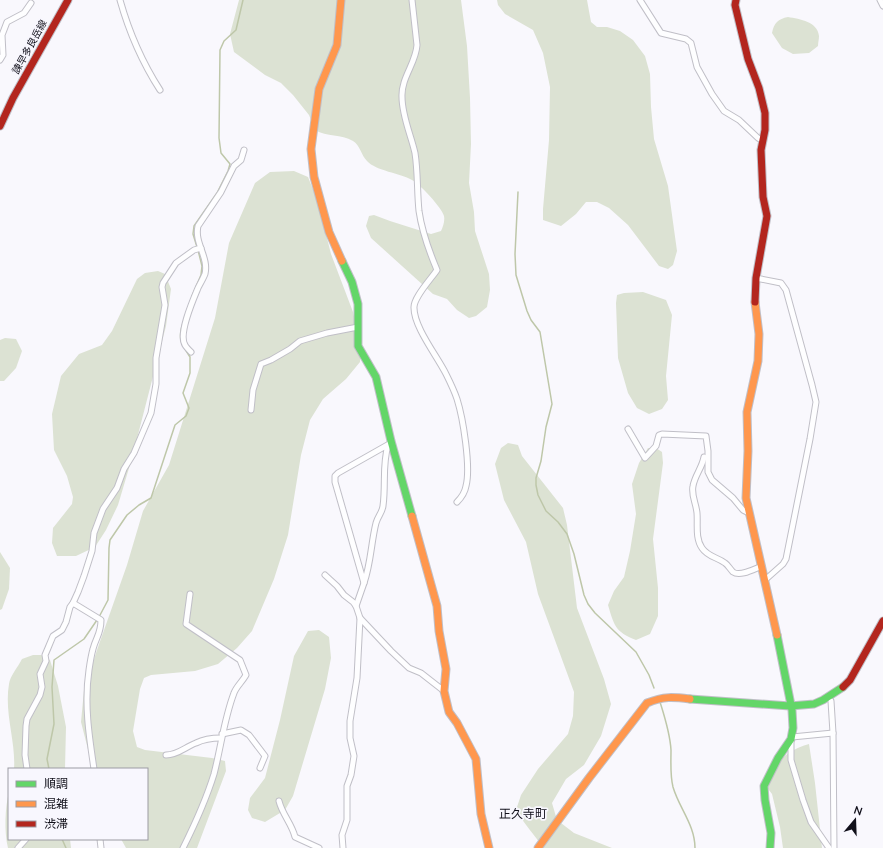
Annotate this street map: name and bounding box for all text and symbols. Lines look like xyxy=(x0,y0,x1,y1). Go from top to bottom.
street label: 諫早多良岳線 xyxy=(9,17,51,77)
legend xyxy=(8,768,148,840)
text: 順調 xyxy=(44,776,68,792)
text: 混雑 xyxy=(44,796,68,812)
north arrow xyxy=(835,800,875,840)
text: N xyxy=(852,803,864,819)
district label: 正久寺町 xyxy=(499,806,547,822)
text: 渋滞 xyxy=(44,816,68,832)

